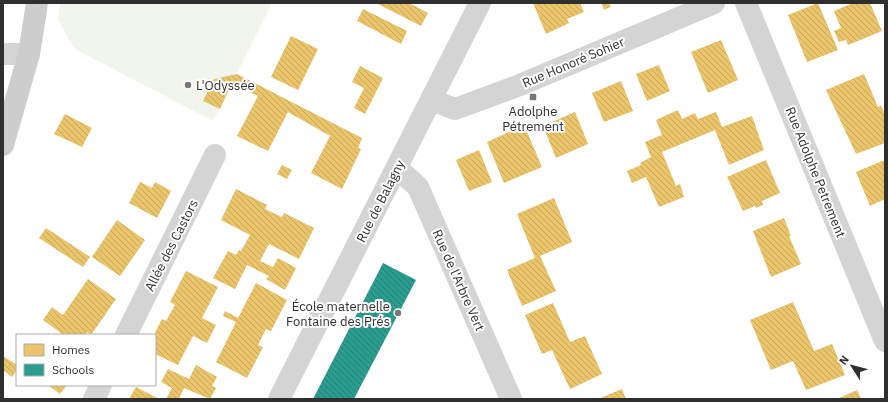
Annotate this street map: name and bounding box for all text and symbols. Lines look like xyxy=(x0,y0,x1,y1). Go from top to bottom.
street label: Rue Honoré Sohier xyxy=(520,33,627,92)
place label: L'Odyssée xyxy=(196,77,255,94)
marker: L'Odyssée xyxy=(183,80,193,90)
marker: Adolphe Pétrement xyxy=(528,92,538,102)
place label: Adolphe Pétrement xyxy=(502,103,564,135)
street label: Rue Adolphe Petrement xyxy=(782,104,850,240)
street label: Rue de Balagny xyxy=(352,157,409,245)
street label: Allée des Castors xyxy=(141,196,202,294)
street label: Rue de l'Arbre Vert xyxy=(429,227,489,334)
place label: École maternelle Fontaine des Prés xyxy=(286,298,390,330)
marker: École maternelle Fontaine des Prés xyxy=(393,308,403,318)
legend xyxy=(16,334,156,386)
text: Homes xyxy=(52,342,90,357)
north arrow xyxy=(832,346,872,386)
text: N xyxy=(836,353,852,367)
text: Schools xyxy=(52,362,95,377)

